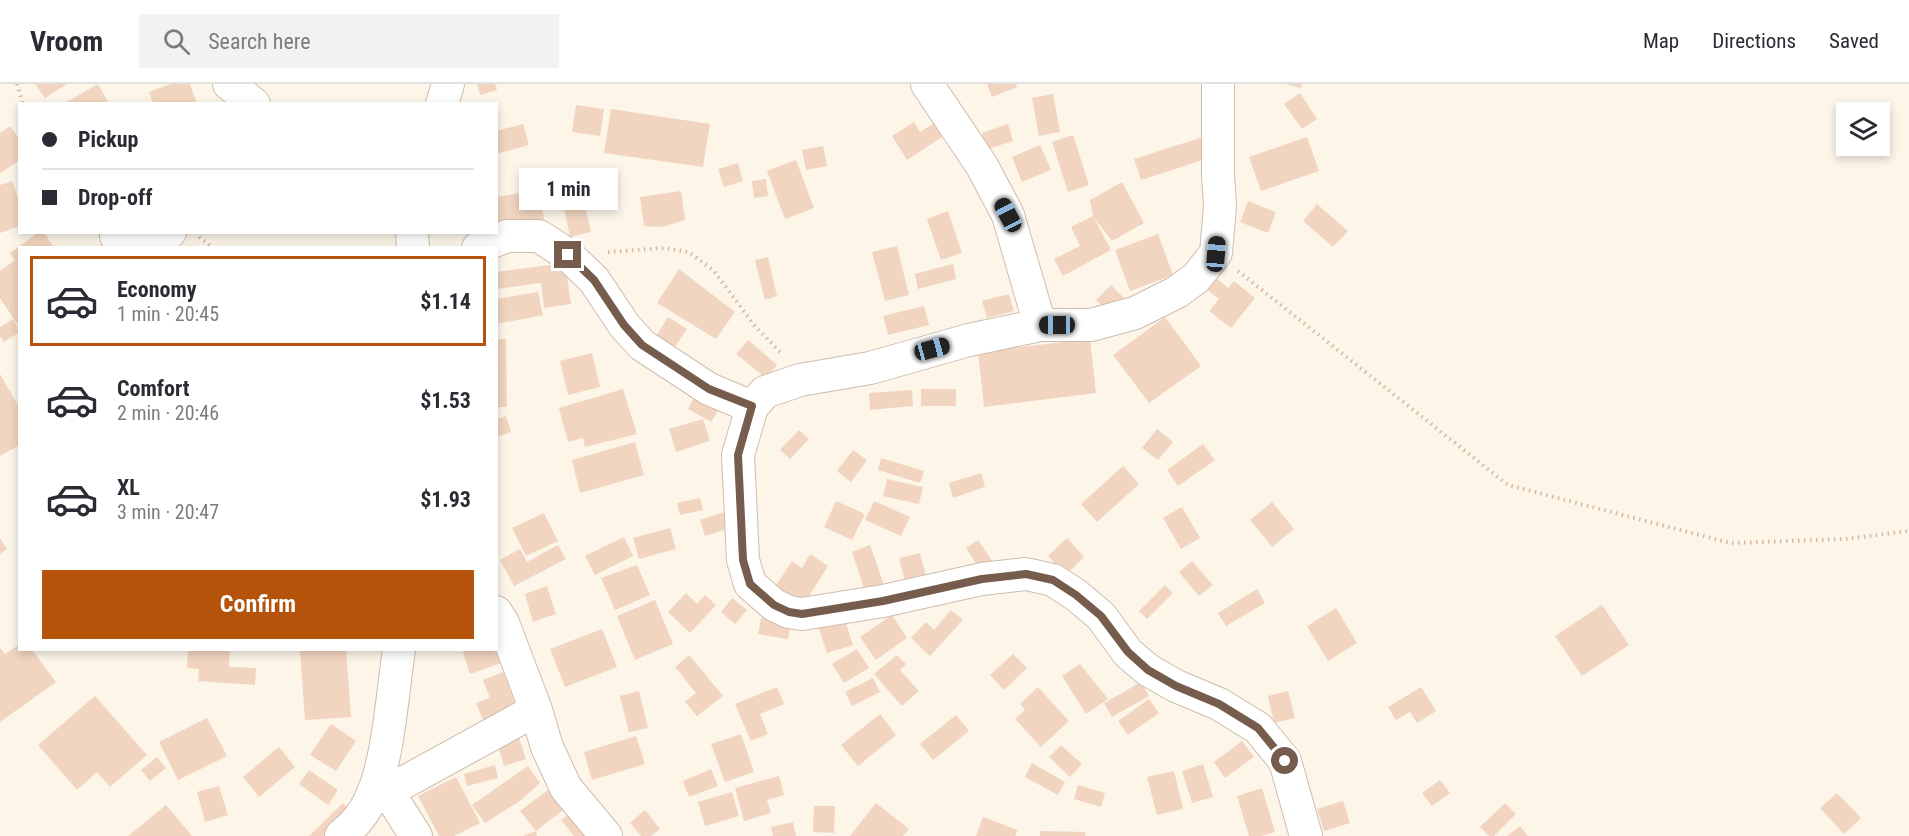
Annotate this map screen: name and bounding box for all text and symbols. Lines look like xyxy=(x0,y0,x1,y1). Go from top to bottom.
search box xyxy=(139,14,559,68)
text: Vroom xyxy=(30,25,103,58)
icon: search xyxy=(160,25,193,58)
text: Search here xyxy=(208,29,311,54)
text: Map xyxy=(1643,29,1679,53)
text: Directions xyxy=(1712,29,1796,53)
text: Saved xyxy=(1829,29,1879,53)
map controls xyxy=(1836,102,1890,156)
button: layers xyxy=(1836,102,1890,156)
text: Pickup xyxy=(78,127,138,152)
callout: 1 min xyxy=(518,168,618,210)
text: 1 min xyxy=(546,177,591,201)
text: Drop-off xyxy=(78,185,152,210)
car xyxy=(992,195,1024,235)
car xyxy=(1205,235,1227,273)
route end xyxy=(554,241,581,268)
icon: car xyxy=(45,274,99,328)
text: Economy xyxy=(117,277,197,302)
text: $1.14 xyxy=(420,289,471,314)
text: 1 min · 20:45 xyxy=(117,302,219,326)
car xyxy=(1039,316,1075,334)
car xyxy=(912,336,952,362)
icon: car xyxy=(45,373,99,427)
text: Comfort xyxy=(117,376,190,401)
text: $1.53 xyxy=(420,388,471,413)
text: 2 min · 20:46 xyxy=(117,401,219,425)
icon: car xyxy=(45,472,99,526)
text: XL xyxy=(117,475,140,500)
text: $1.93 xyxy=(420,487,471,512)
text: 3 min · 20:47 xyxy=(117,500,219,524)
button: Confirm xyxy=(42,570,474,639)
route start xyxy=(1271,747,1298,774)

